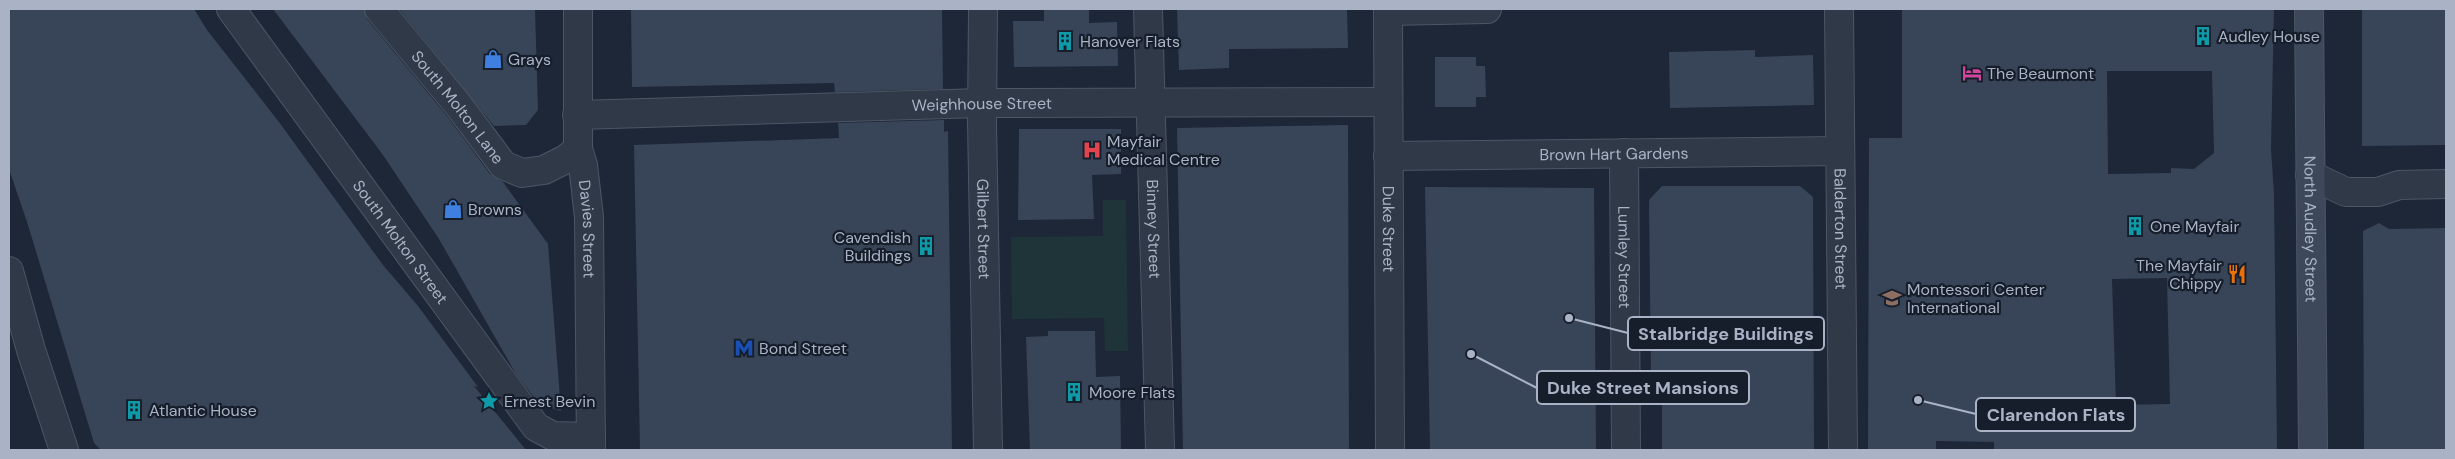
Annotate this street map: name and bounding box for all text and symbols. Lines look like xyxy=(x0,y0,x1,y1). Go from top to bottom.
building icon: Audley House xyxy=(2192,25,2214,47)
place label: Audley House xyxy=(2218,26,2320,47)
building icon: Hanover Flats xyxy=(1054,30,1076,52)
place label: Hanover Flats xyxy=(1080,31,1180,52)
street label: South Molton Lane xyxy=(407,46,509,168)
shop icon: Grays xyxy=(482,48,504,70)
place label: Grays xyxy=(508,49,551,70)
hotel icon: The Beaumont xyxy=(1961,62,1983,84)
place label: The Beaumont xyxy=(1987,63,2094,84)
street label: Weighhouse Street xyxy=(911,93,1052,116)
place label: Mayfair Medical Centre xyxy=(1107,131,1220,170)
hospital icon: Mayfair Medical Centre xyxy=(1081,139,1103,161)
street label: Brown Hart Gardens xyxy=(1539,143,1689,165)
street label: North Audley Street xyxy=(2299,155,2322,303)
street label: Balderton Street xyxy=(1829,168,1852,290)
street label: South Molton Street xyxy=(348,176,453,308)
street label: Davies Street xyxy=(574,179,600,278)
street label: Gilbert Street xyxy=(972,179,995,279)
street label: Binney Street xyxy=(1142,179,1165,279)
street label: Duke Street xyxy=(1378,186,1399,272)
shop icon: Browns xyxy=(442,198,464,220)
place label: Browns xyxy=(468,199,522,220)
street label: Lumley Street xyxy=(1613,206,1635,308)
building icon: One Mayfair xyxy=(2124,215,2146,237)
place label: One Mayfair xyxy=(2150,216,2239,237)
place label: Cavendish Buildings xyxy=(834,227,911,266)
building icon: Cavendish Buildings xyxy=(915,235,937,257)
place label: The Mayfair Chippy xyxy=(2136,255,2222,294)
restaurant icon: The Mayfair Chippy xyxy=(2226,263,2248,285)
place label: Montessori Center International xyxy=(1907,279,2045,318)
school or university icon: Montessori Center International xyxy=(1881,287,1903,309)
callout: Stalbridge Buildings xyxy=(1628,317,1824,350)
text: Stalbridge Buildings xyxy=(1638,322,1814,346)
metro station icon: Bond Street xyxy=(733,337,755,359)
place label: Bond Street xyxy=(759,338,847,359)
callout: Duke Street Mansions xyxy=(1537,371,1749,404)
text: Duke Street Mansions xyxy=(1547,376,1739,400)
building icon: Moore Flats xyxy=(1063,381,1085,403)
place label: Moore Flats xyxy=(1089,382,1175,403)
place icon: Ernest Bevin xyxy=(478,390,500,412)
place label: Ernest Bevin xyxy=(504,391,595,412)
callout: Clarendon Flats xyxy=(1976,398,2135,431)
building icon: Atlantic House xyxy=(123,399,145,421)
place label: Atlantic House xyxy=(149,400,257,421)
text: Clarendon Flats xyxy=(1987,403,2125,427)

